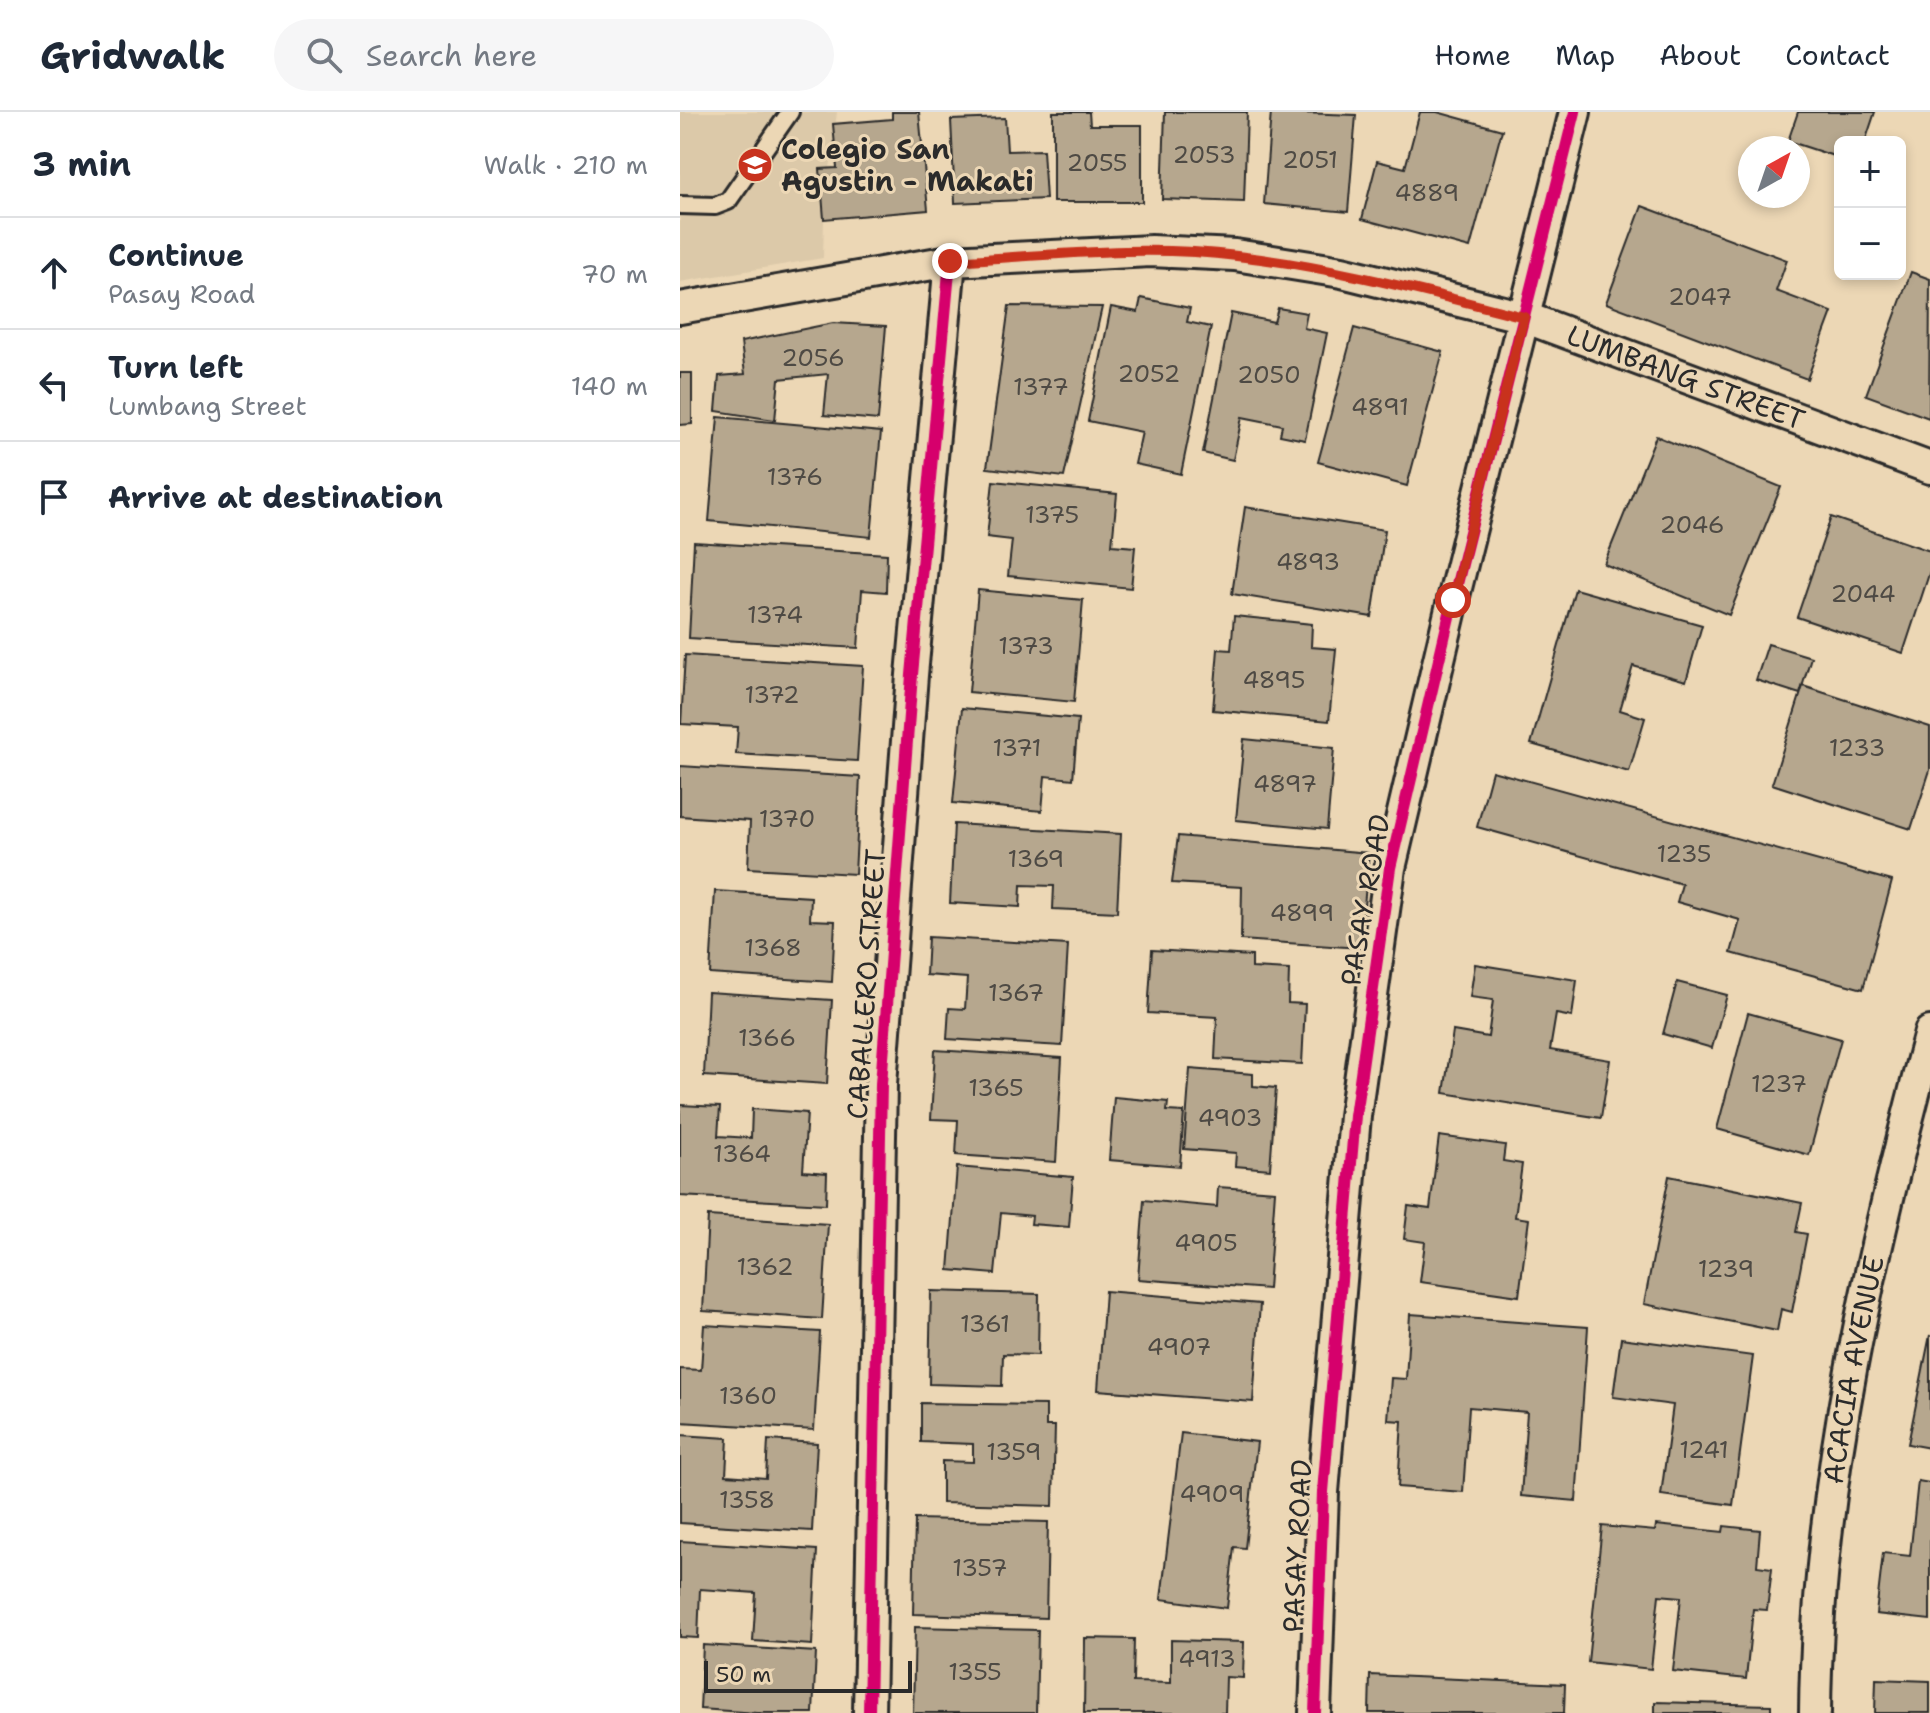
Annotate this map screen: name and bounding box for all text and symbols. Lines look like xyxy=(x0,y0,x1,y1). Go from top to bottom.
search box xyxy=(274,19,834,91)
text: Gridwalk xyxy=(40,30,226,81)
icon: search xyxy=(302,33,346,77)
text: Search here xyxy=(366,35,537,76)
text: Home xyxy=(1434,36,1511,74)
text: Map xyxy=(1555,36,1615,74)
text: About xyxy=(1659,36,1741,74)
text: Contact xyxy=(1785,36,1890,74)
place label: Colegio San Agustin - Makati xyxy=(781,130,1034,200)
north arrow xyxy=(1738,136,1810,208)
map controls xyxy=(1834,136,1906,280)
button: + xyxy=(1834,136,1906,208)
house number: 2053 xyxy=(1173,139,1235,171)
text: 3 min xyxy=(32,141,131,187)
house number: 2051 xyxy=(1282,144,1338,176)
school or university icon: Colegio San Agustin - Makati xyxy=(736,146,774,184)
text: Walk · 210 m xyxy=(484,147,648,182)
house number: 2055 xyxy=(1066,147,1128,179)
house number: 4889 xyxy=(1395,177,1459,209)
button: − xyxy=(1834,208,1906,280)
text: Continue xyxy=(108,235,244,276)
route end xyxy=(932,243,968,279)
icon: ahead xyxy=(32,251,76,295)
text: 70 m xyxy=(581,256,648,291)
text: Pasay Road xyxy=(108,276,255,311)
house number: 2047 xyxy=(1668,281,1732,313)
street label: LUMBANG STREET xyxy=(1562,316,1810,439)
house number: 2056 xyxy=(781,342,845,374)
text: Turn left xyxy=(108,347,243,388)
house number: 2052 xyxy=(1118,358,1180,390)
house number: 2050 xyxy=(1237,359,1301,391)
icon: left xyxy=(32,363,76,407)
text: 140 m xyxy=(571,368,648,403)
house number: 1377 xyxy=(1013,371,1069,403)
text: Lumbang Street xyxy=(108,388,307,423)
house number: 4891 xyxy=(1351,391,1409,423)
house number: 1376 xyxy=(767,461,823,493)
icon: arrive xyxy=(32,475,76,519)
text: Arrive at destination xyxy=(108,477,443,518)
house number: 1375 xyxy=(1025,499,1079,531)
house number: 2046 xyxy=(1659,509,1725,541)
house number: 4893 xyxy=(1276,546,1340,578)
house number: 2044 xyxy=(1830,578,1896,610)
route start xyxy=(1435,582,1471,618)
house number: 1374 xyxy=(747,599,803,631)
house number: 1373 xyxy=(998,630,1054,662)
house number: 4895 xyxy=(1243,664,1305,696)
house number: 1372 xyxy=(744,679,800,711)
house number: 1371 xyxy=(992,732,1042,764)
house number: 1233 xyxy=(1829,732,1885,764)
house number: 4897 xyxy=(1253,768,1317,800)
house number: 1370 xyxy=(759,803,815,835)
street label: PASAY ROAD xyxy=(1331,811,1399,989)
house number: 1235 xyxy=(1656,838,1712,870)
house number: 1369 xyxy=(1008,843,1064,875)
street label: CABALLERO STREET xyxy=(838,847,894,1121)
house number: 4899 xyxy=(1270,897,1334,929)
house number: 1368 xyxy=(744,932,802,964)
house number: 1367 xyxy=(988,977,1044,1009)
house number: 1366 xyxy=(738,1022,796,1054)
house number: 1237 xyxy=(1751,1068,1807,1100)
house number: 1365 xyxy=(968,1072,1024,1104)
house number: 4903 xyxy=(1198,1102,1262,1134)
house number: 1364 xyxy=(713,1138,771,1170)
house number: 4905 xyxy=(1174,1227,1238,1259)
house number: 1362 xyxy=(736,1251,794,1283)
street label: ACACIA AVENUE xyxy=(1814,1252,1893,1486)
house number: 1239 xyxy=(1698,1253,1754,1285)
house number: 1361 xyxy=(960,1308,1010,1340)
house number: 4907 xyxy=(1147,1331,1211,1363)
house number: 1360 xyxy=(719,1380,777,1412)
house number: 1241 xyxy=(1679,1434,1729,1466)
house number: 1359 xyxy=(986,1436,1042,1468)
street label: PASAY ROAD xyxy=(1273,1458,1321,1634)
house number: 4909 xyxy=(1179,1478,1245,1510)
house number: 1358 xyxy=(719,1484,775,1516)
house number: 1357 xyxy=(952,1552,1008,1584)
house number: 4913 xyxy=(1178,1643,1236,1675)
house number: 1355 xyxy=(948,1656,1002,1688)
scale bar xyxy=(704,1657,912,1693)
text: 50 m xyxy=(716,1660,771,1689)

